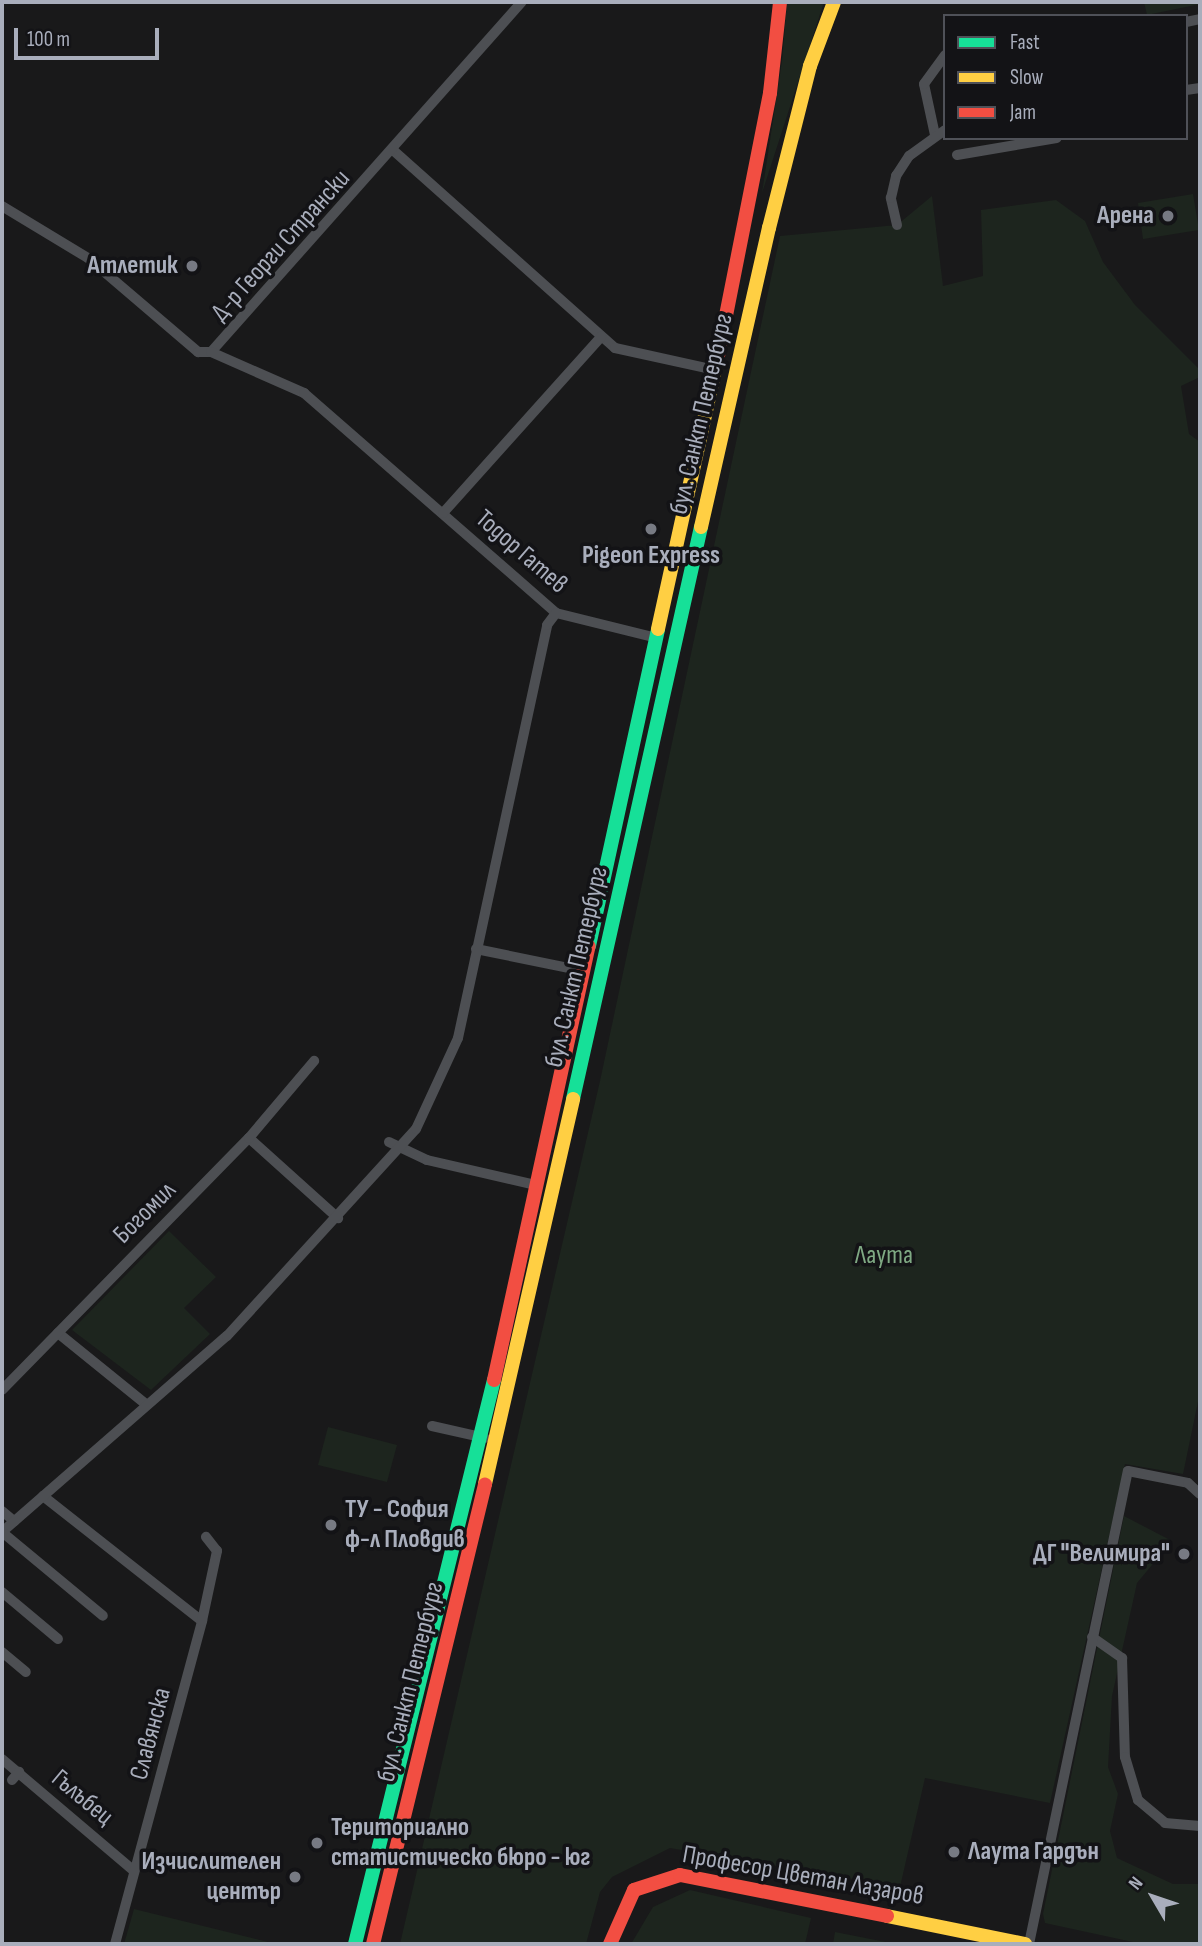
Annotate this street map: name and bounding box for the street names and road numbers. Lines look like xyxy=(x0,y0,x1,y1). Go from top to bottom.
street label: Д-р Георги Странски xyxy=(205,164,357,328)
street label: бул. Санкт Петербург xyxy=(664,311,740,517)
street label: Тодор Гатев xyxy=(469,504,573,600)
street label: бул. Санкт Петербург xyxy=(539,864,615,1070)
street label: Богомил xyxy=(107,1175,183,1251)
street label: бул. Санкт Петербург xyxy=(371,1579,451,1785)
street label: Славянска xyxy=(124,1685,178,1783)
street label: Гълъбец xyxy=(45,1763,119,1833)
street label: Професор Цветан Лазаров xyxy=(680,1839,926,1913)

